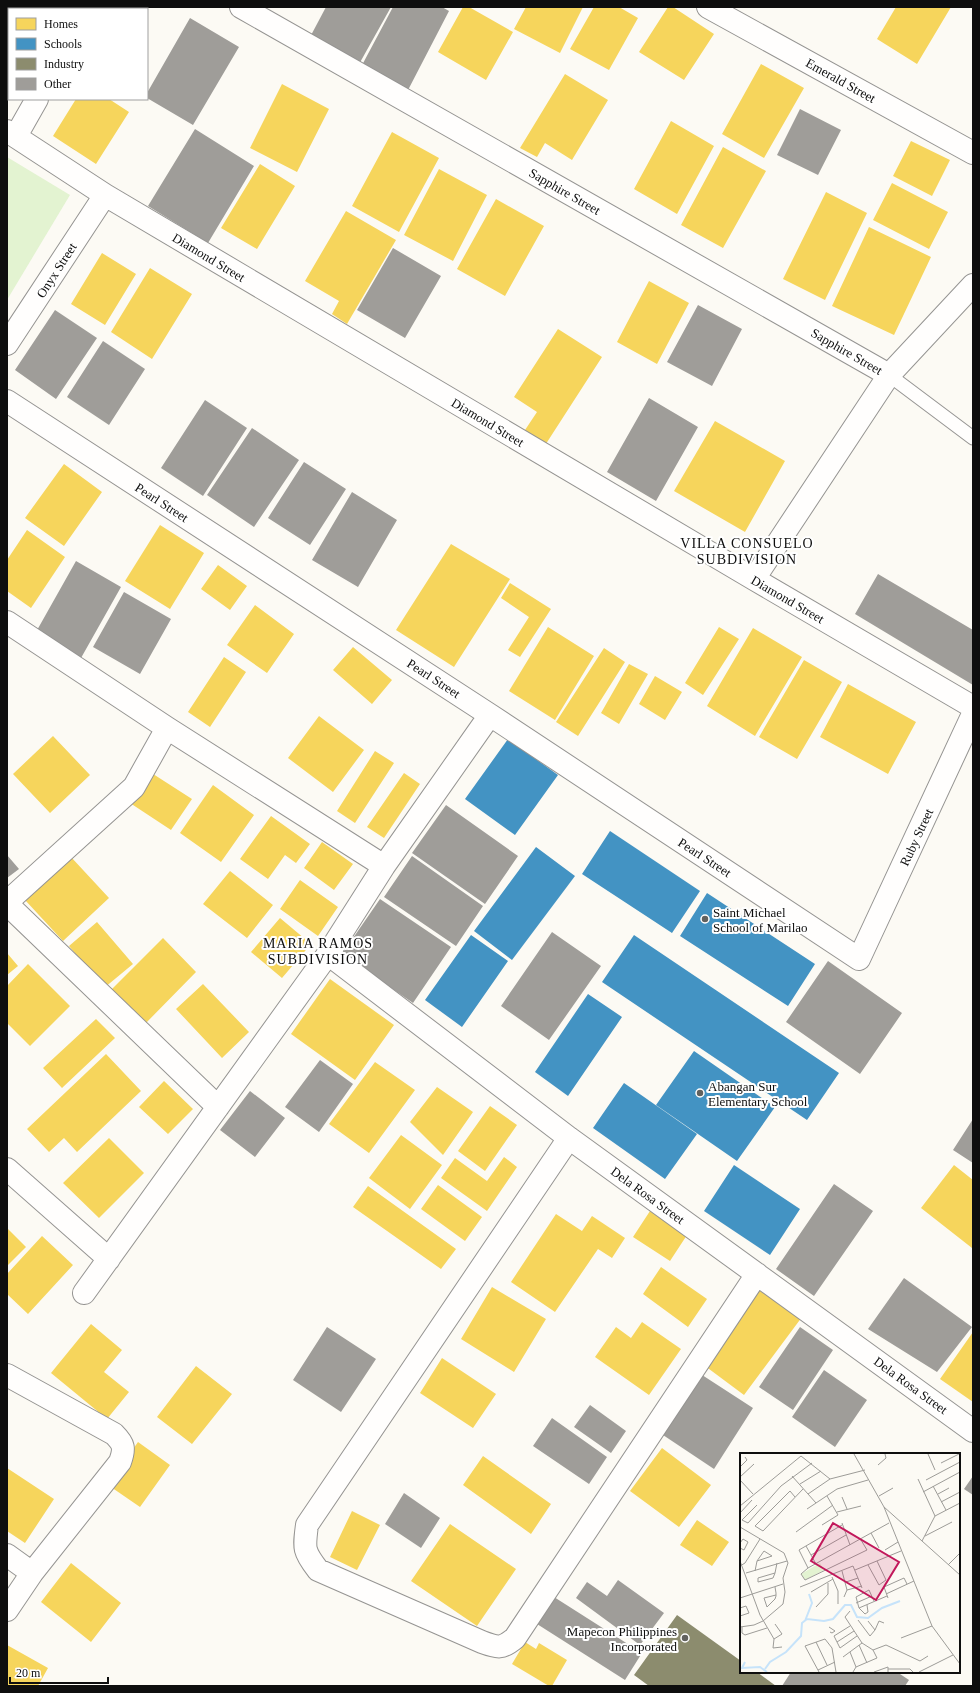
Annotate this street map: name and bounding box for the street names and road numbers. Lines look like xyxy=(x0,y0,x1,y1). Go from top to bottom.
street label: Emerald Street xyxy=(803,55,879,106)
street label: Sapphire Street xyxy=(526,165,603,218)
street label: Diamond Street xyxy=(170,230,248,285)
street label: Onyx Street xyxy=(33,240,80,301)
street label: Sapphire Street xyxy=(808,325,885,378)
street label: Diamond Street xyxy=(449,395,527,450)
street label: Pearl Street xyxy=(132,480,191,525)
street label: Diamond Street xyxy=(749,572,827,627)
street label: Pearl Street xyxy=(404,656,463,701)
street label: Ruby Street xyxy=(897,806,936,868)
street label: Pearl Street xyxy=(675,835,734,880)
street label: Dela Rosa Street xyxy=(608,1164,688,1227)
street label: Dela Rosa Street xyxy=(871,1354,951,1417)

